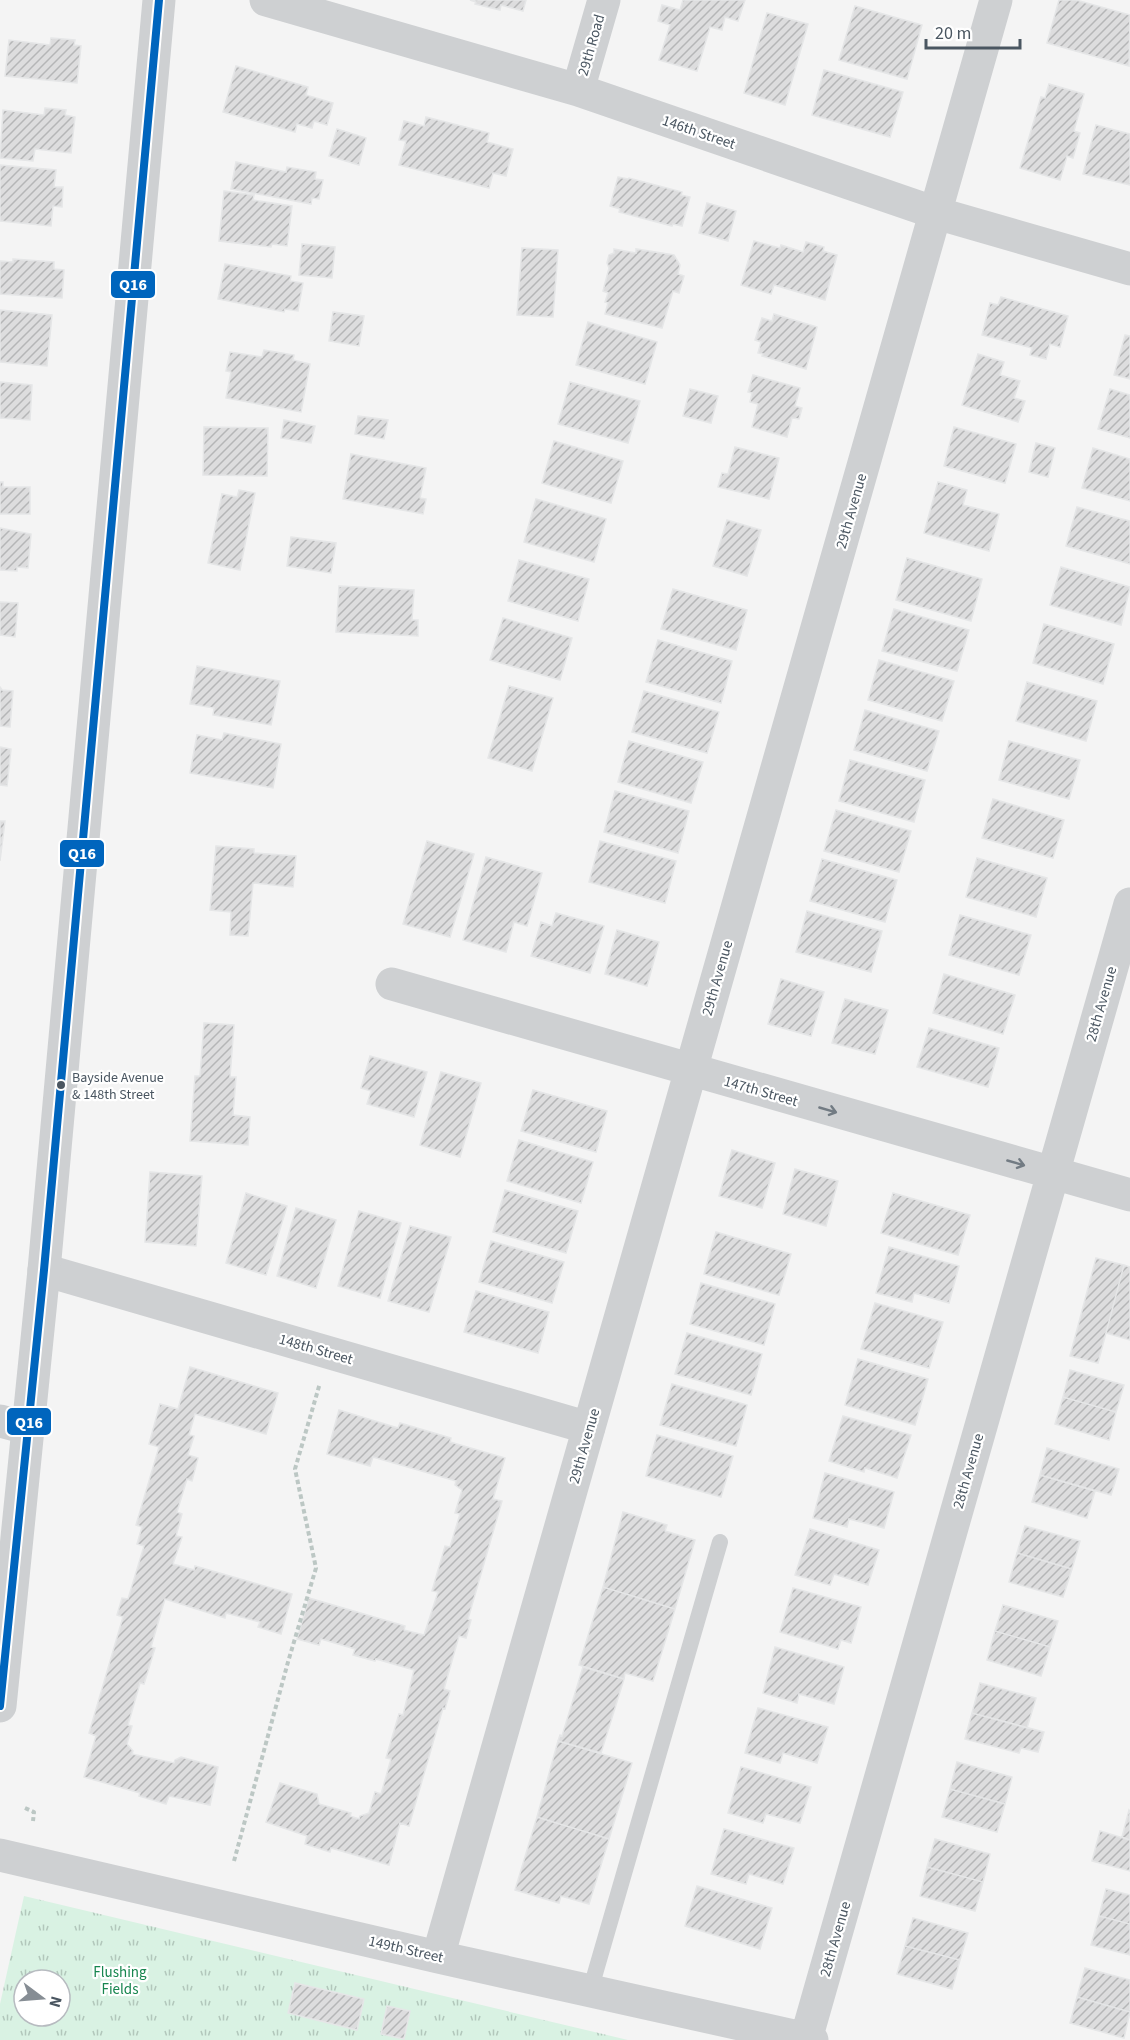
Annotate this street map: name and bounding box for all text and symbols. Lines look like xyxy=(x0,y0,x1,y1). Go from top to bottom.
street label: 29th Road xyxy=(573,12,610,78)
scale bar xyxy=(926,12,1020,50)
text: 20 m xyxy=(935,21,971,46)
street label: 146th Street xyxy=(659,110,738,155)
line badge: Q16 xyxy=(110,270,156,299)
text: Q16 xyxy=(119,274,147,296)
street label: 29th Avenue xyxy=(831,471,872,551)
line badge: Q16 xyxy=(59,839,105,868)
text: Q16 xyxy=(68,843,96,865)
street label: 29th Avenue xyxy=(697,938,738,1018)
street label: 28th Avenue xyxy=(1081,964,1122,1044)
place label: Bayside Avenue & 148th Street xyxy=(72,1068,164,1105)
street label: 147th Street xyxy=(721,1071,800,1112)
marker: Bayside Avenue & 148th Street xyxy=(55,1079,67,1091)
one-way arrow xyxy=(818,1105,837,1116)
one-way arrow xyxy=(1006,1158,1025,1169)
street label: 148th Street xyxy=(276,1329,355,1370)
street label: 29th Avenue xyxy=(564,1406,605,1486)
line badge: Q16 xyxy=(6,1407,52,1436)
text: Q16 xyxy=(15,1412,43,1434)
street label: 28th Avenue xyxy=(948,1431,989,1511)
street label: 28th Avenue xyxy=(815,1899,856,1979)
street label: 149th Street xyxy=(366,1931,445,1968)
park label: Flushing Fields xyxy=(93,1962,147,2000)
north arrow xyxy=(12,1968,72,2028)
text: N xyxy=(43,1994,67,2010)

